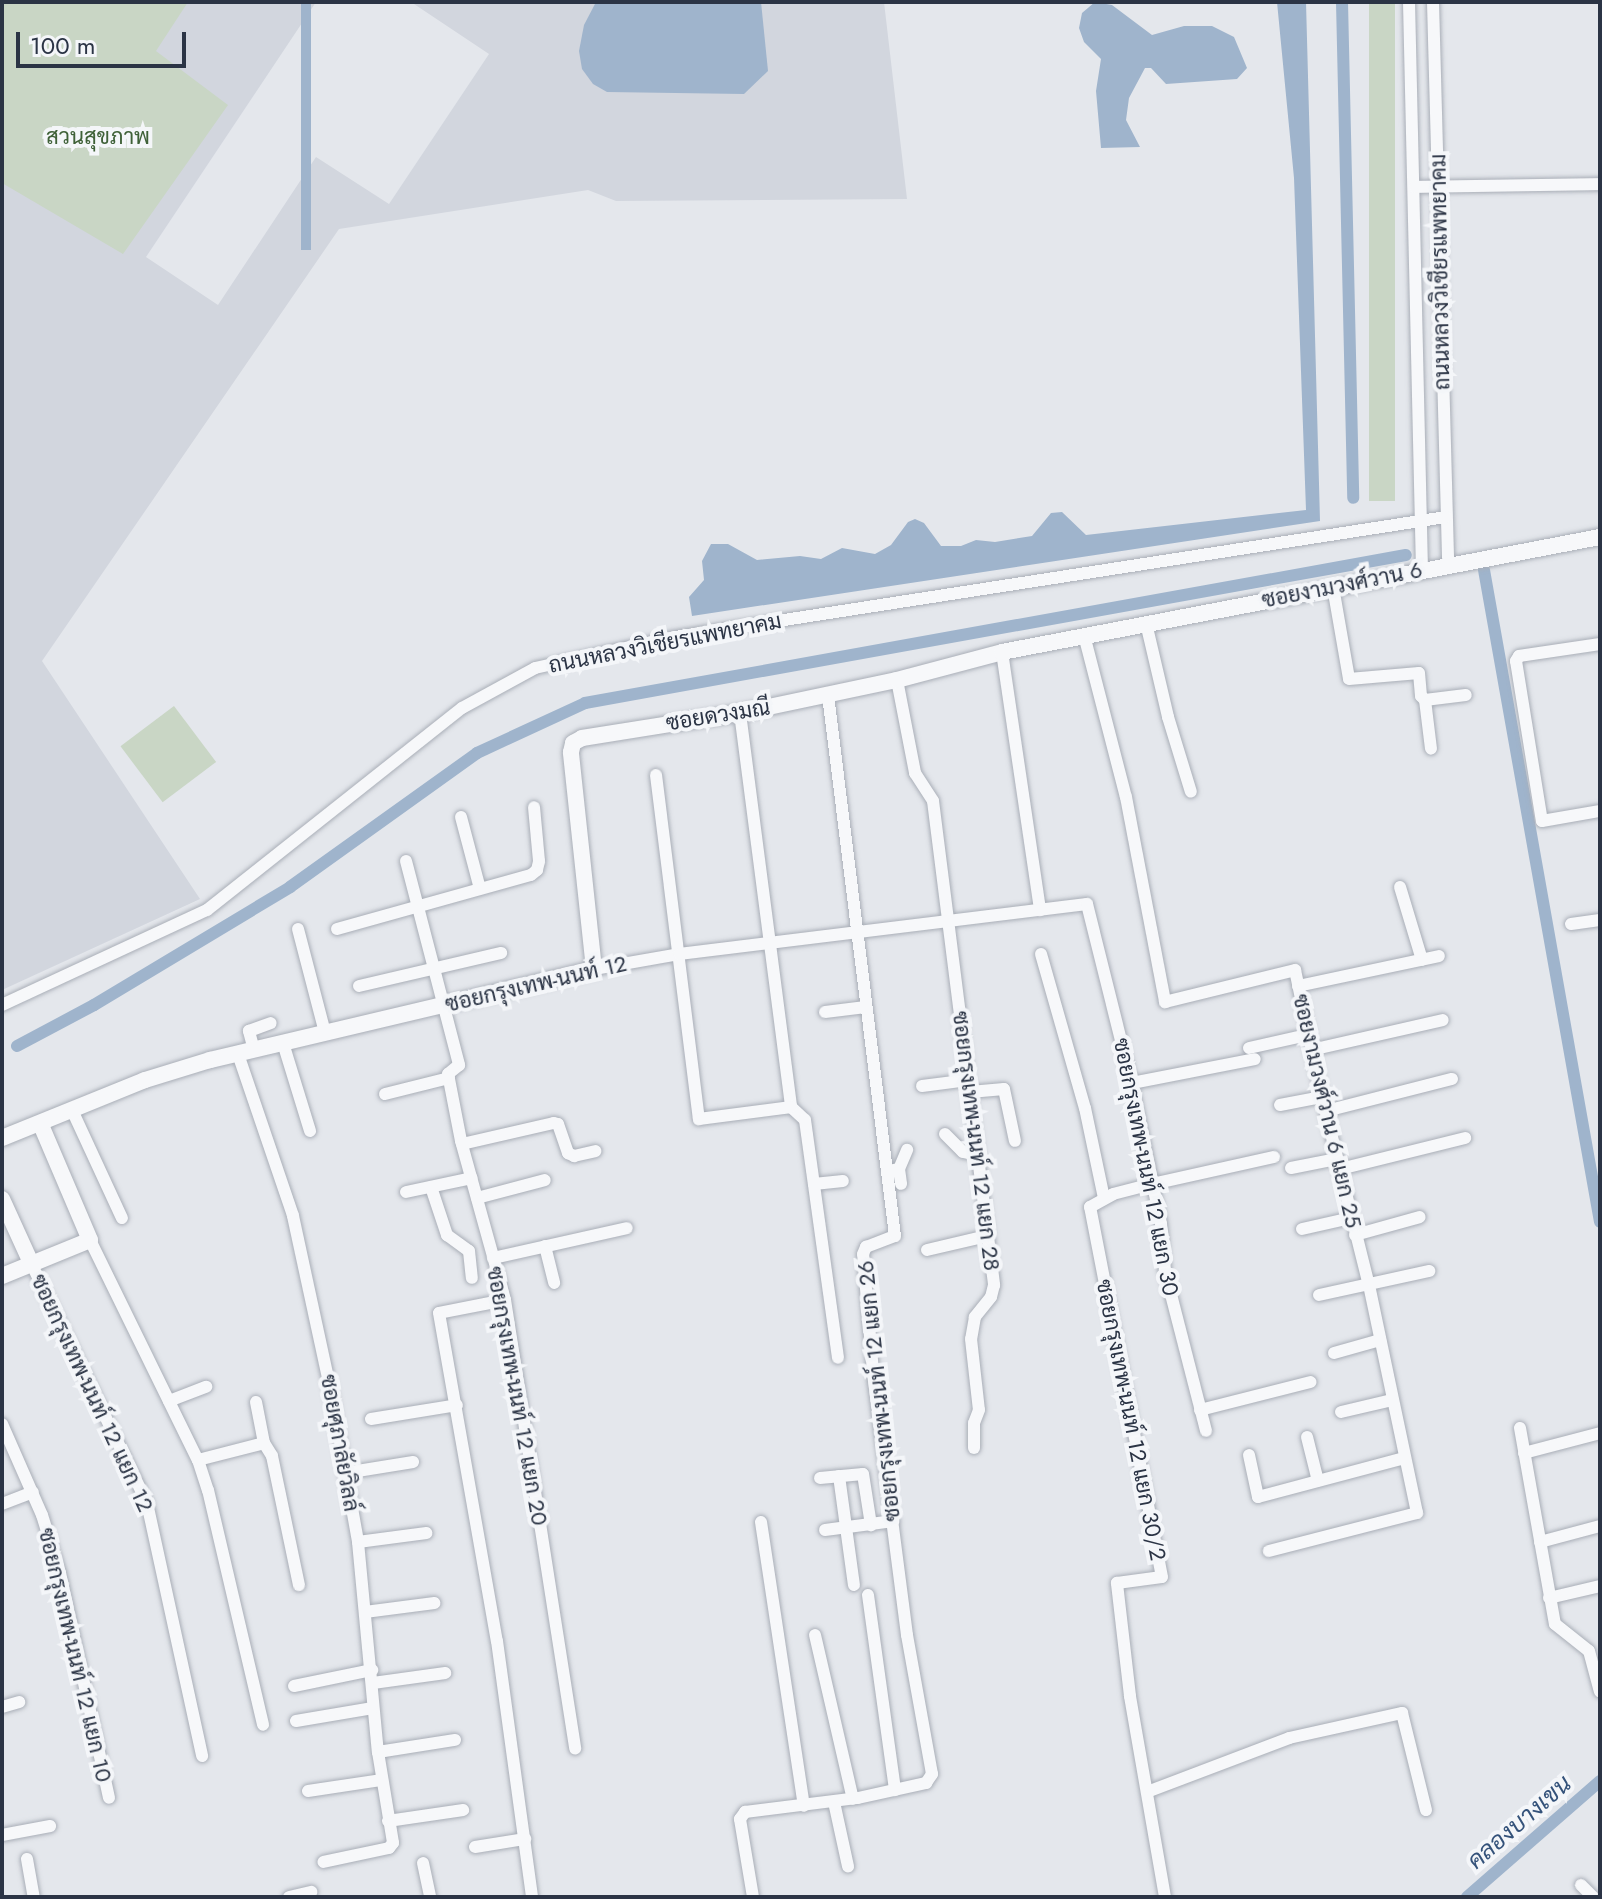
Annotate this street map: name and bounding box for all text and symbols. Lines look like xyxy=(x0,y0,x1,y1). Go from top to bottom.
scale bar xyxy=(20,16,190,66)
text: 100 m xyxy=(30,28,96,63)
park label: สวนสุขภาพ xyxy=(46,124,150,150)
street label: ถนนหลวงวิเชียรแพทยาคม xyxy=(1425,154,1455,390)
street label: ซอยงามวงศ์วาน 6 xyxy=(1260,556,1424,614)
street label: ถนนหลวงวิเชียรแพทยาคม xyxy=(546,607,784,679)
street label: ซอยดวงมณี xyxy=(664,694,772,736)
street label: ซอยกรุงเทพ-นนท์ 12 xyxy=(443,950,629,1018)
street label: ซอยงามวงศ์วาน 6 แยก 25 xyxy=(1287,992,1367,1230)
street label: ซอยกรุงเทพ-นนท์ 12 แยก 28 xyxy=(947,1010,1005,1272)
street label: ซอยกรุงเทพ-นนท์ 12 แยก 30 xyxy=(1108,1036,1184,1298)
street label: ซอยกรุงเทพ-นนท์ 12 แยก 26 xyxy=(852,1259,906,1523)
street label: ซอยกรุงเทพ-นนท์ 12 แยก 20 xyxy=(481,1264,553,1528)
street label: ซอยกรุงเทพ-นนท์ 12 แยก 12 xyxy=(25,1270,159,1516)
street label: ซอยกรุงเทพ-นนท์ 12 แยก 30/2 xyxy=(1091,1277,1171,1563)
street label: ซอยศุภาลัยวิลล์ xyxy=(315,1372,365,1514)
street label: ซอยกรุงเทพ-นนท์ 12 แยก 10 xyxy=(33,1525,117,1785)
water label: คลองบางเขน xyxy=(1461,1769,1577,1875)

